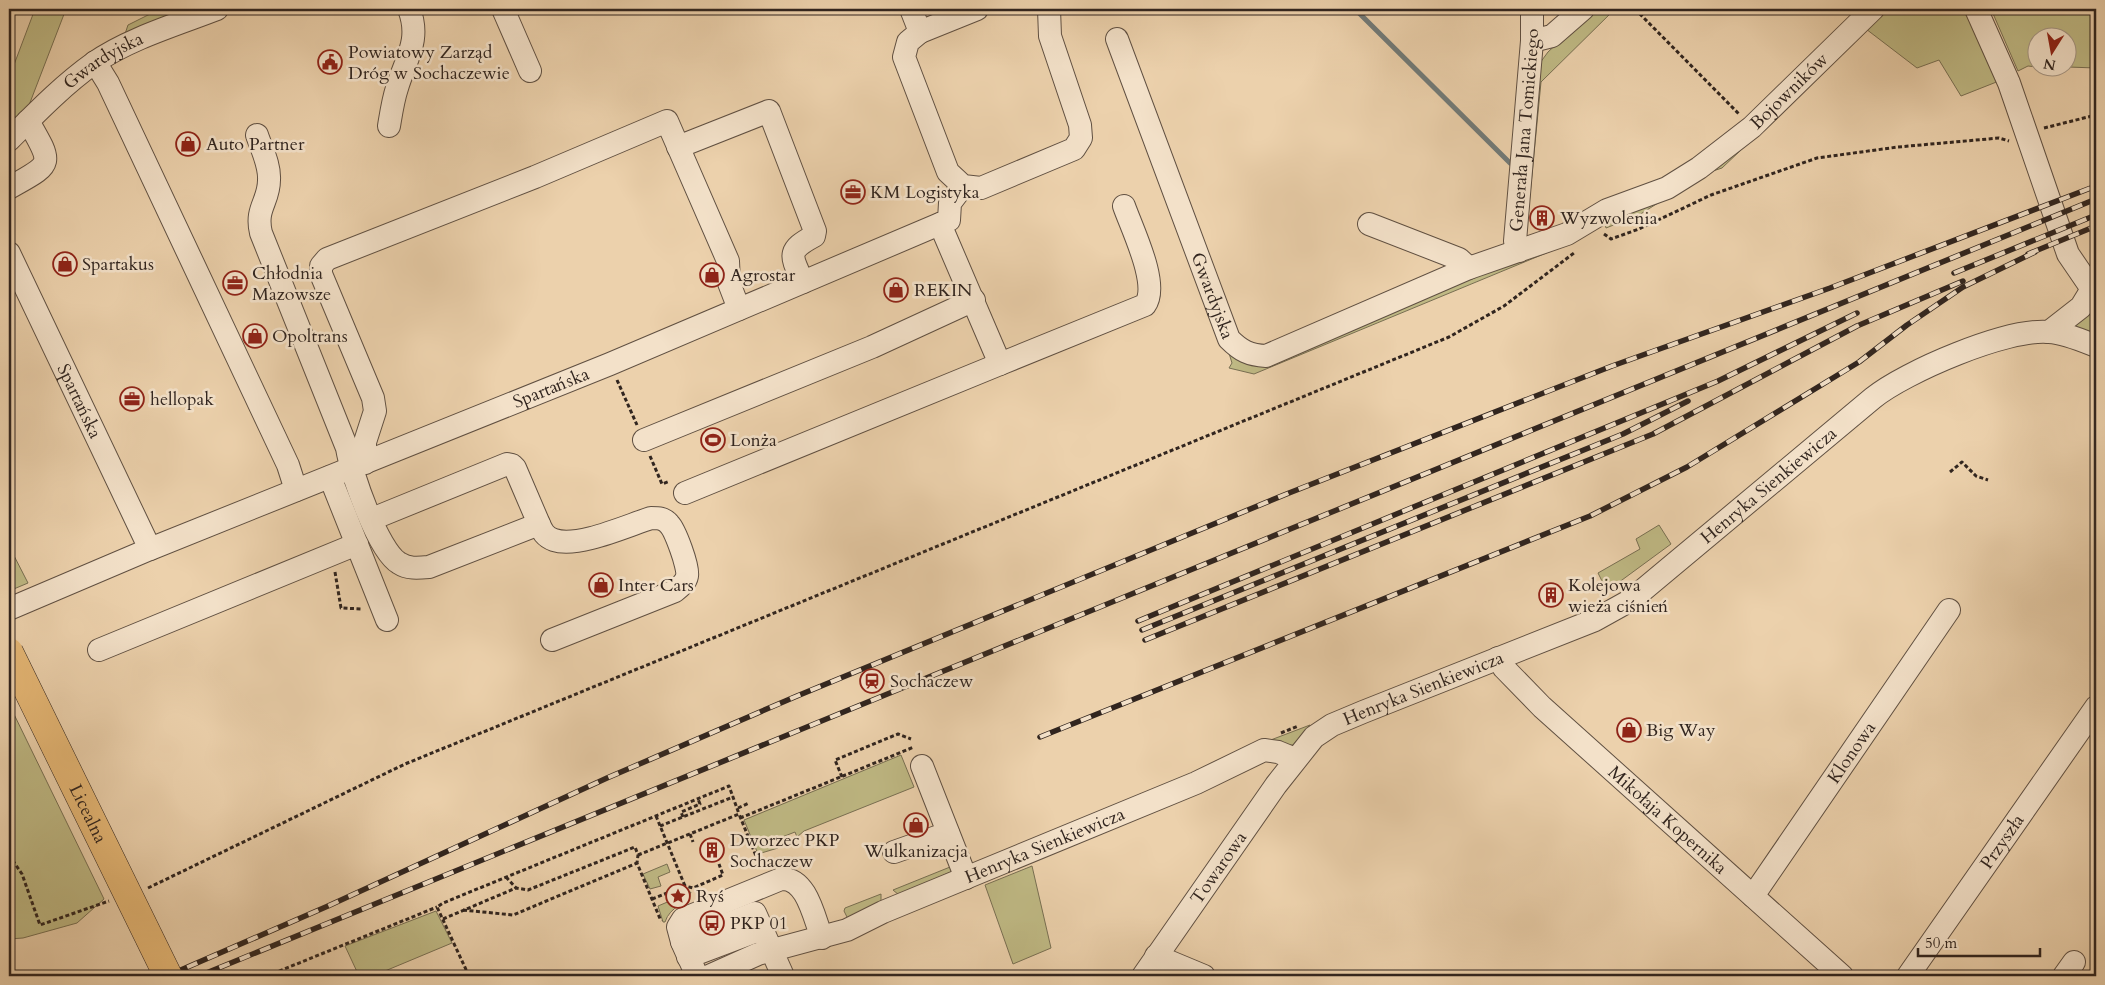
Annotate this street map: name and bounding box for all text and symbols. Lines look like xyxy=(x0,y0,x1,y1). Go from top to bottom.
street label: Gwardyjska xyxy=(58,26,147,95)
street label: Generała Jana Tomickiego xyxy=(1504,28,1545,233)
north arrow xyxy=(2028,28,2078,78)
place label: Powiatowy Zarząd Dróg w Sochaczewie xyxy=(348,40,510,86)
street label: Bojowników xyxy=(1745,47,1834,135)
public building icon: Powiatowy Zarząd Dróg w Sochaczewie xyxy=(317,49,343,75)
text: N xyxy=(2042,54,2057,75)
shop icon: Auto Partner xyxy=(175,131,201,157)
place label: Auto Partner xyxy=(206,132,305,157)
office icon: KM Logistyka xyxy=(840,179,866,205)
place label: KM Logistyka xyxy=(870,180,980,205)
building icon: Wyzwolenia xyxy=(1529,205,1555,231)
place label: Wyzwolenia xyxy=(1559,206,1658,231)
street label: Gwardyjska xyxy=(1185,249,1240,343)
shop icon: Spartakus xyxy=(52,251,78,277)
place label: Spartakus xyxy=(82,252,154,277)
place label: Chłodnia Mazowsze xyxy=(252,261,331,307)
shop icon: Agrostar xyxy=(699,262,725,288)
place label: Agrostar xyxy=(730,263,796,288)
office icon: Chłodnia Mazowsze xyxy=(222,270,248,296)
shop icon: REKIN xyxy=(883,277,909,303)
place label: REKIN xyxy=(914,278,973,303)
shop icon: Opoltrans xyxy=(242,323,268,349)
place label: Opoltrans xyxy=(272,324,348,349)
street label: Spartańska xyxy=(51,360,108,443)
street label: Spartańska xyxy=(509,362,593,415)
office icon: hellopak xyxy=(119,386,145,412)
place label: hellopak xyxy=(150,387,214,412)
street label: Henryka Sienkiewicza xyxy=(1695,421,1842,550)
sports icon: Lonża xyxy=(700,427,726,453)
place label: Lonża xyxy=(730,428,777,453)
shop icon: Inter Cars xyxy=(588,572,614,598)
place label: Inter Cars xyxy=(618,573,694,598)
place label: Kolejowa wieża ciśnień xyxy=(1568,573,1669,619)
building icon: Kolejowa wieża ciśnień xyxy=(1538,582,1564,608)
street label: Henryka Sienkiewicza xyxy=(1339,645,1508,732)
station icon: Sochaczew xyxy=(859,668,885,694)
place label: Sochaczew xyxy=(890,669,974,694)
shop icon: Big Way xyxy=(1616,717,1642,743)
street label: Klonowa xyxy=(1822,717,1882,789)
place label: Big Way xyxy=(1646,718,1716,743)
street label: Mikołaja Kopernika xyxy=(1602,760,1733,880)
street label: Licealna xyxy=(63,780,113,848)
street label: Henryka Sienkiewicza xyxy=(961,802,1129,890)
street label: Przyszła xyxy=(1974,809,2030,874)
shop icon: Wulkanizacja xyxy=(903,812,929,838)
street label: Towarowa xyxy=(1185,826,1253,909)
place label: Dworzec PKP Sochaczew xyxy=(730,828,840,874)
building icon: Dworzec PKP Sochaczew xyxy=(699,837,725,863)
place label: Wulkanizacja xyxy=(863,839,968,864)
place icon: Ryś xyxy=(665,883,691,909)
place label: Ryś xyxy=(696,884,724,909)
bus stop icon: PKP 01 xyxy=(699,910,725,936)
place label: PKP 01 xyxy=(730,911,788,936)
scale bar xyxy=(1918,925,2040,957)
text: 50 m xyxy=(1925,933,1957,953)

